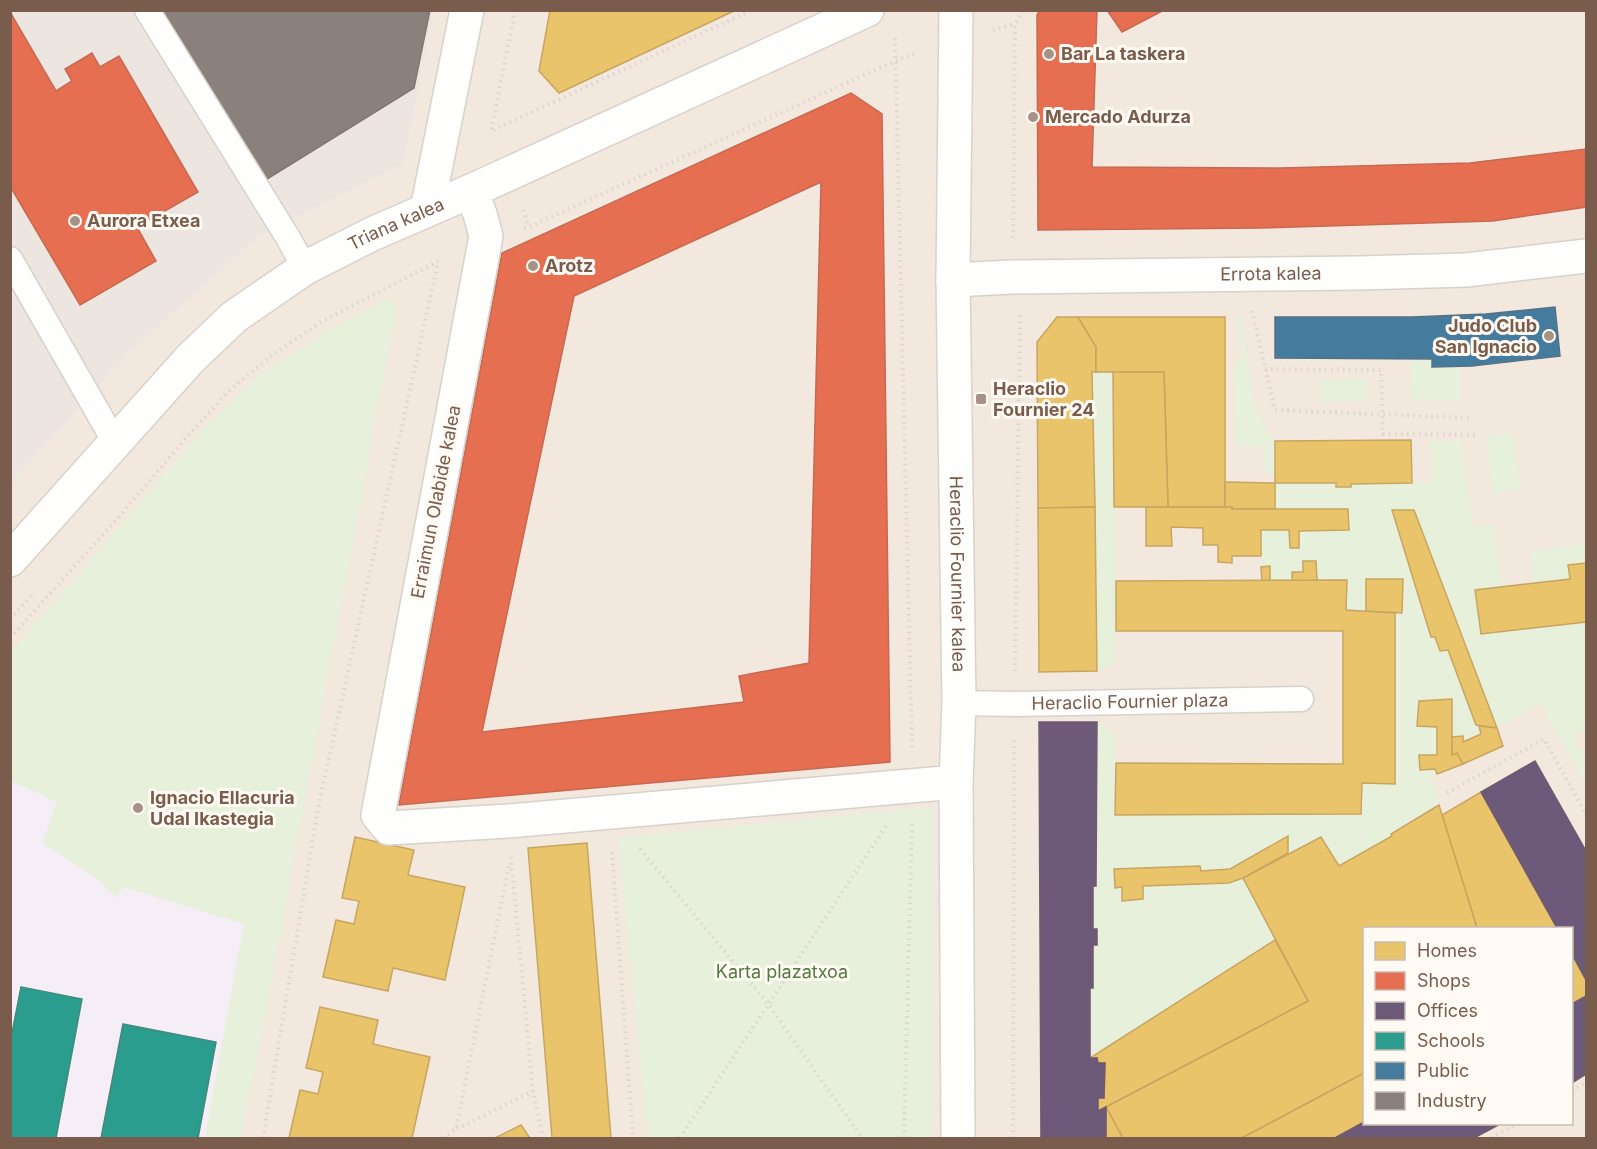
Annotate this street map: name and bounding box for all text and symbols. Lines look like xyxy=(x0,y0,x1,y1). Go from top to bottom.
place label: Bar La taskera xyxy=(1061,43,1185,64)
marker: Bar La taskera xyxy=(1042,47,1056,61)
place label: Mercado Adurza xyxy=(1045,106,1191,127)
marker: Mercado Adurza xyxy=(1026,110,1040,124)
street label: Triana kalea xyxy=(344,193,447,254)
place label: Aurora Etxea xyxy=(87,210,200,231)
marker: Aurora Etxea xyxy=(68,214,82,228)
place label: Arotz xyxy=(545,255,593,276)
marker: Arotz xyxy=(526,259,540,273)
street label: Errota kalea xyxy=(1220,262,1322,285)
place label: Judo Club San Ignacio xyxy=(1435,315,1537,357)
marker: Judo Club San Ignacio xyxy=(1542,329,1556,343)
place label: Heraclio Fournier 24 xyxy=(993,378,1094,420)
marker: Heraclio Fournier 24 xyxy=(974,392,988,406)
street label: Erraimun Olabide kalea xyxy=(406,403,465,600)
street label: Heraclio Fournier kalea xyxy=(946,476,970,672)
street label: Heraclio Fournier plaza xyxy=(1031,689,1229,714)
place label: Ignacio Ellacuria Udal Ikastegia xyxy=(150,787,295,829)
marker: Ignacio Ellacuria Udal Ikastegia xyxy=(131,801,145,815)
legend xyxy=(1363,927,1573,1125)
text: Homes xyxy=(1417,940,1477,961)
park label: Karta plazatxoa xyxy=(716,961,848,982)
text: Shops xyxy=(1417,970,1471,991)
text: Offices xyxy=(1417,1000,1478,1021)
text: Schools xyxy=(1417,1030,1485,1051)
text: Public xyxy=(1417,1060,1469,1081)
text: Industry xyxy=(1417,1090,1487,1111)

